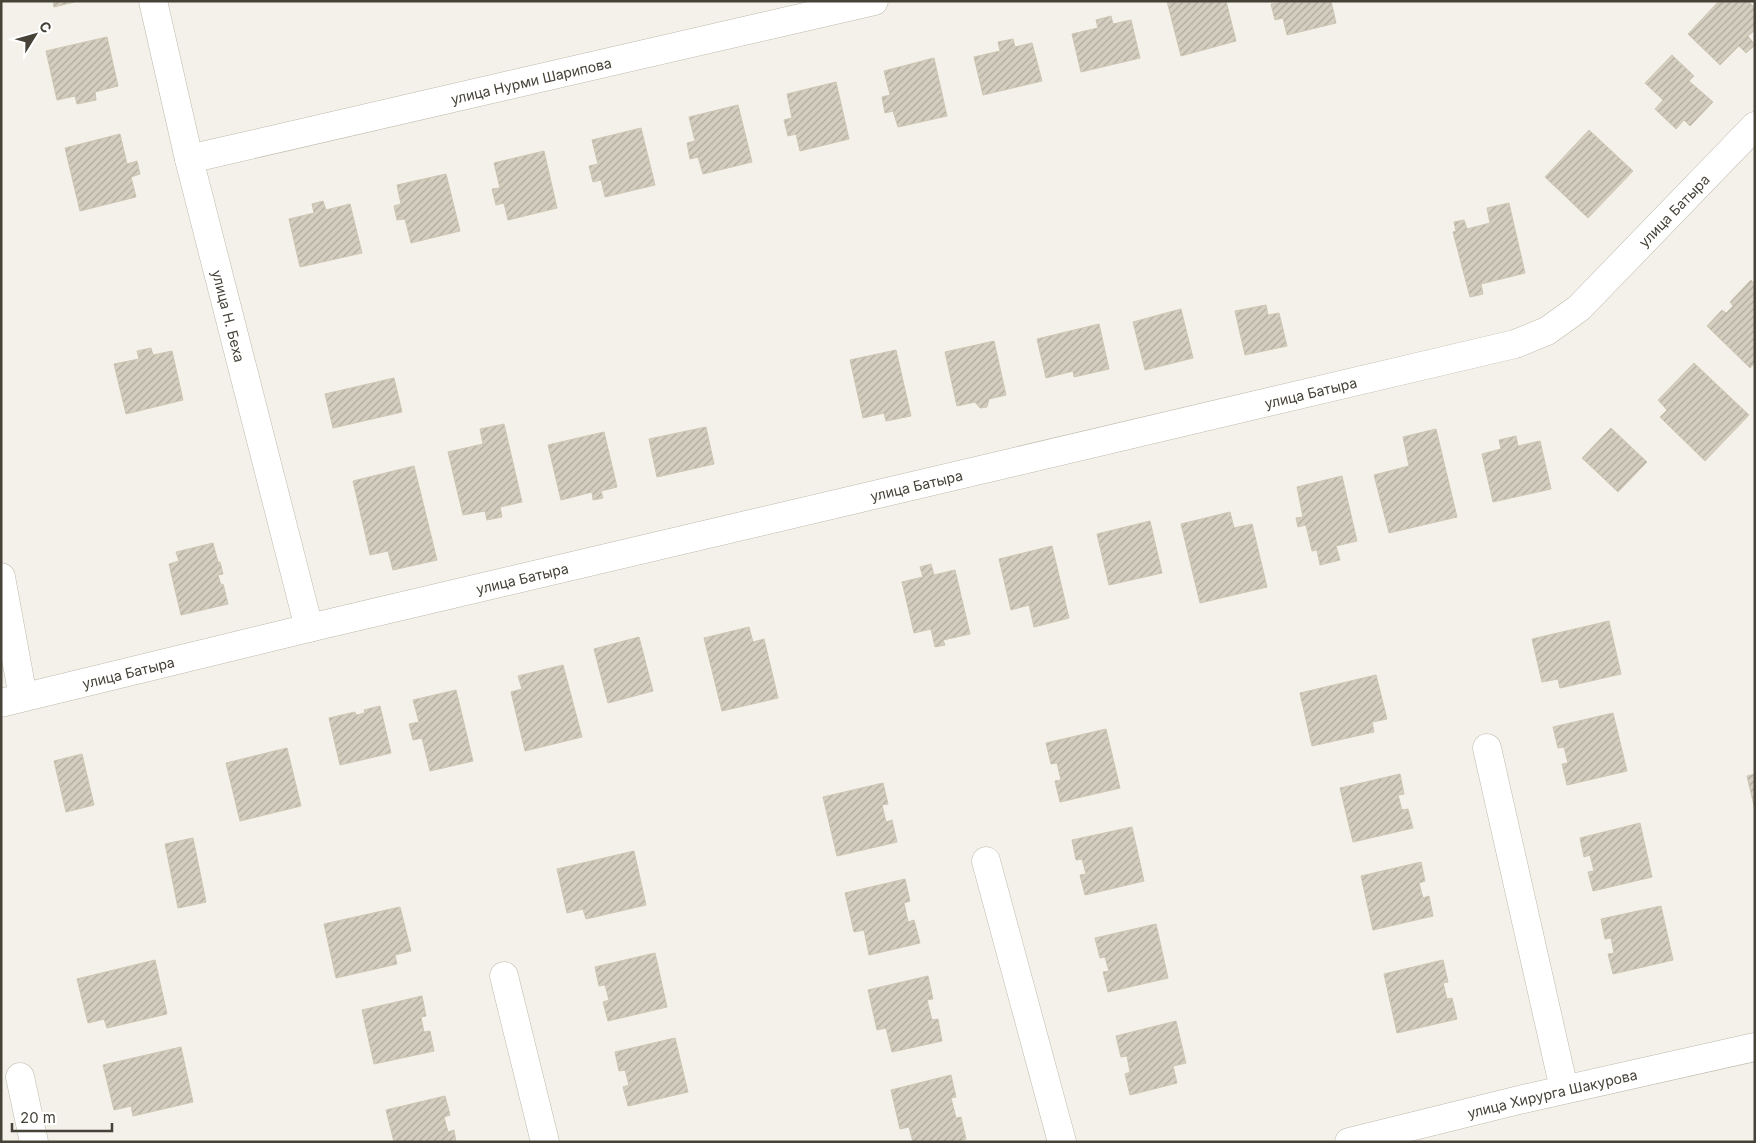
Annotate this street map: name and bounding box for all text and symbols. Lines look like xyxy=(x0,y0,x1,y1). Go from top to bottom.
north arrow xyxy=(10,10,60,60)
text: С xyxy=(36,18,56,36)
street label: улица Нурми Шарипова xyxy=(449,53,613,107)
street label: улица Батыра xyxy=(1635,170,1712,250)
street label: улица Н. Беха xyxy=(209,268,249,364)
street label: улица Батыра xyxy=(1263,373,1358,411)
street label: улица Батыра xyxy=(869,466,964,504)
street label: улица Батыра xyxy=(474,559,570,597)
street label: улица Батыра xyxy=(80,653,176,691)
street label: улица Хирурга Шакурова xyxy=(1465,1065,1639,1121)
scale bar xyxy=(12,1100,112,1132)
text: 20 m xyxy=(20,1108,56,1127)

